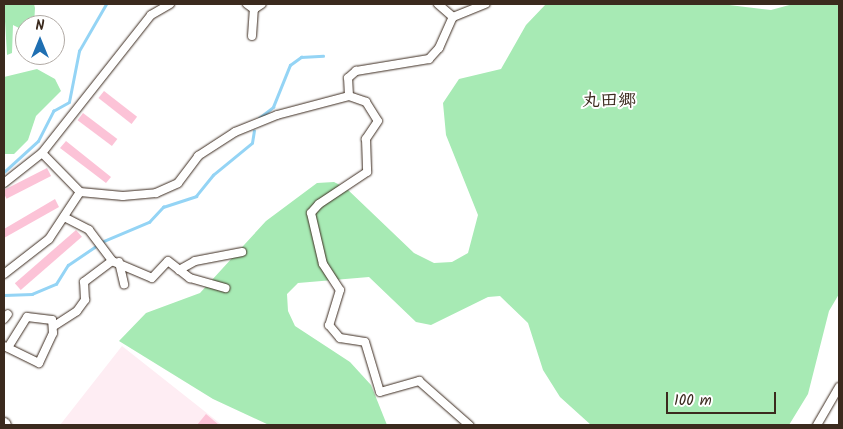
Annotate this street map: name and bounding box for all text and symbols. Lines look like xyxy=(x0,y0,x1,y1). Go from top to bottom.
north arrow xyxy=(15,15,65,65)
text: N xyxy=(36,15,44,37)
district label: 丸田郷 xyxy=(582,91,636,113)
scale bar xyxy=(668,382,778,414)
text: 100 m xyxy=(674,389,712,413)

